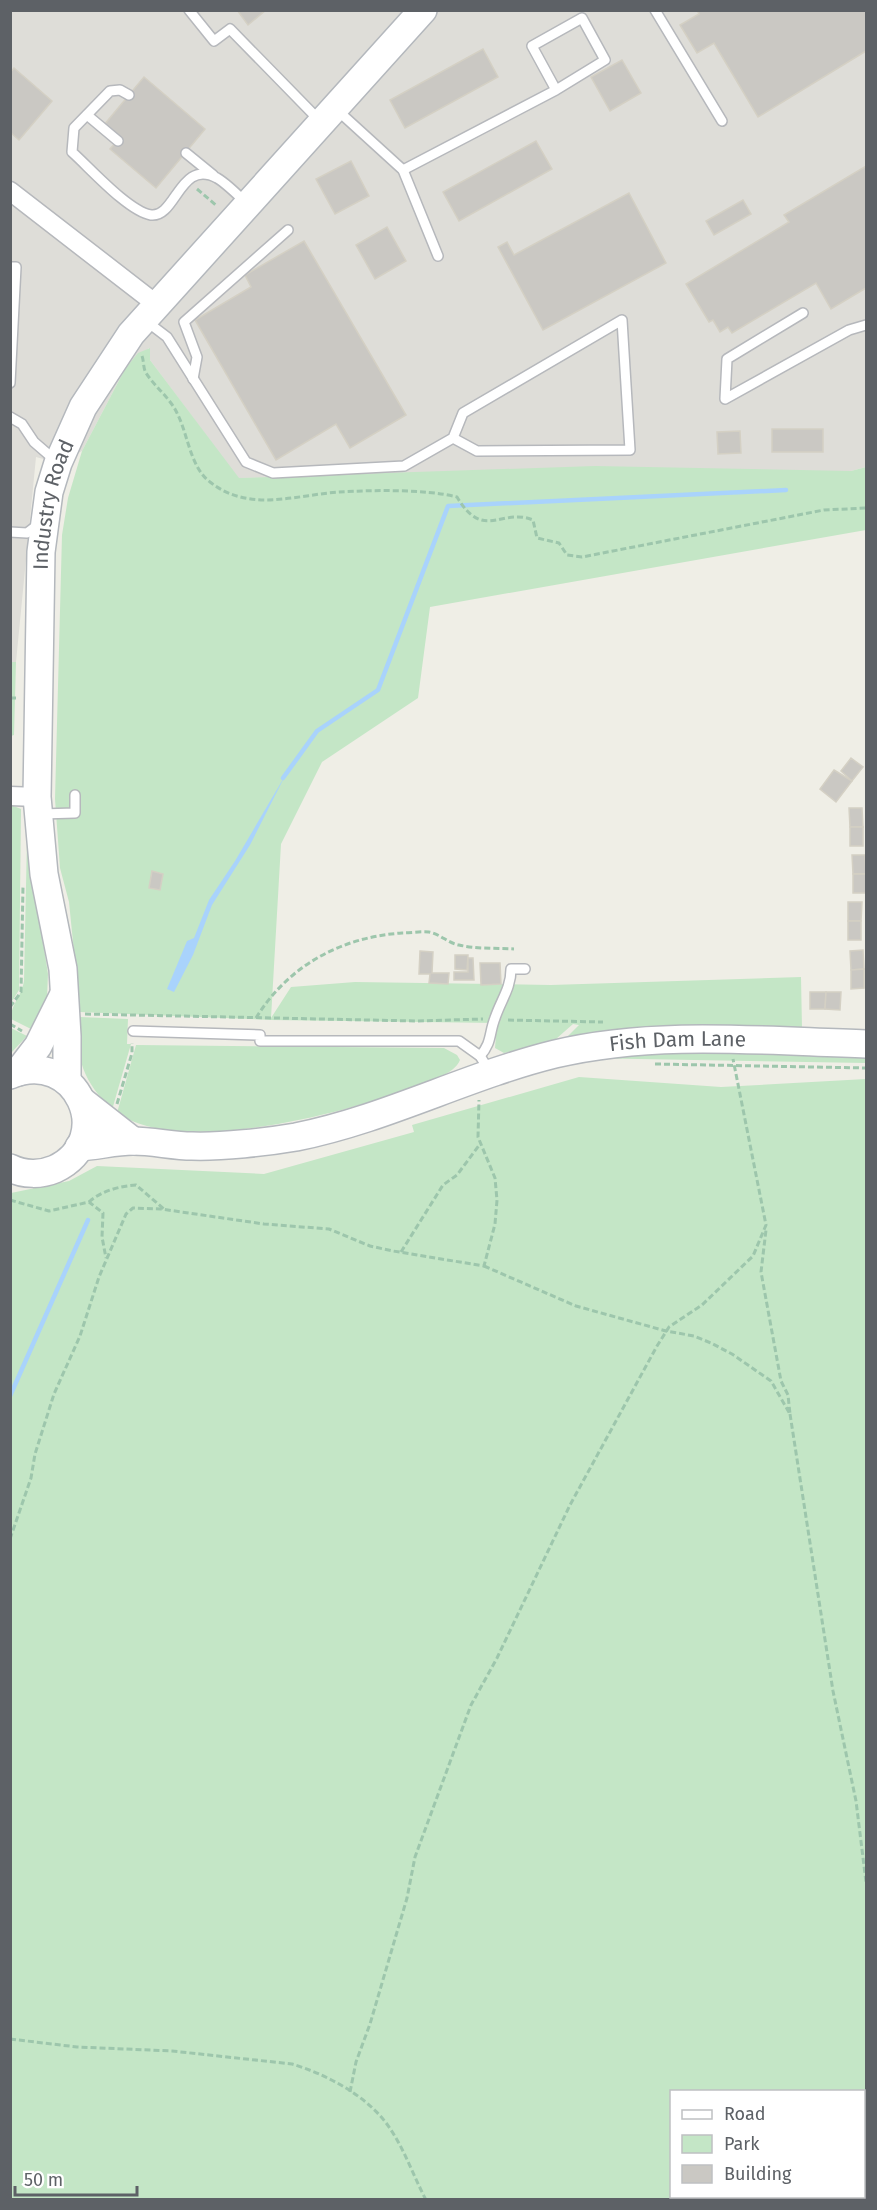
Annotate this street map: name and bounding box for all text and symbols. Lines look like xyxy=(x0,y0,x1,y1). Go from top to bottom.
street label: Industry Road xyxy=(28,435,80,570)
street label: Fish Dam Lane xyxy=(608,1026,746,1057)
legend xyxy=(670,2090,865,2198)
text: Road xyxy=(724,2103,766,2125)
text: Park xyxy=(724,2133,760,2155)
scale bar xyxy=(15,2159,136,2197)
text: Building xyxy=(724,2163,792,2185)
text: 50 m xyxy=(24,2169,63,2191)

